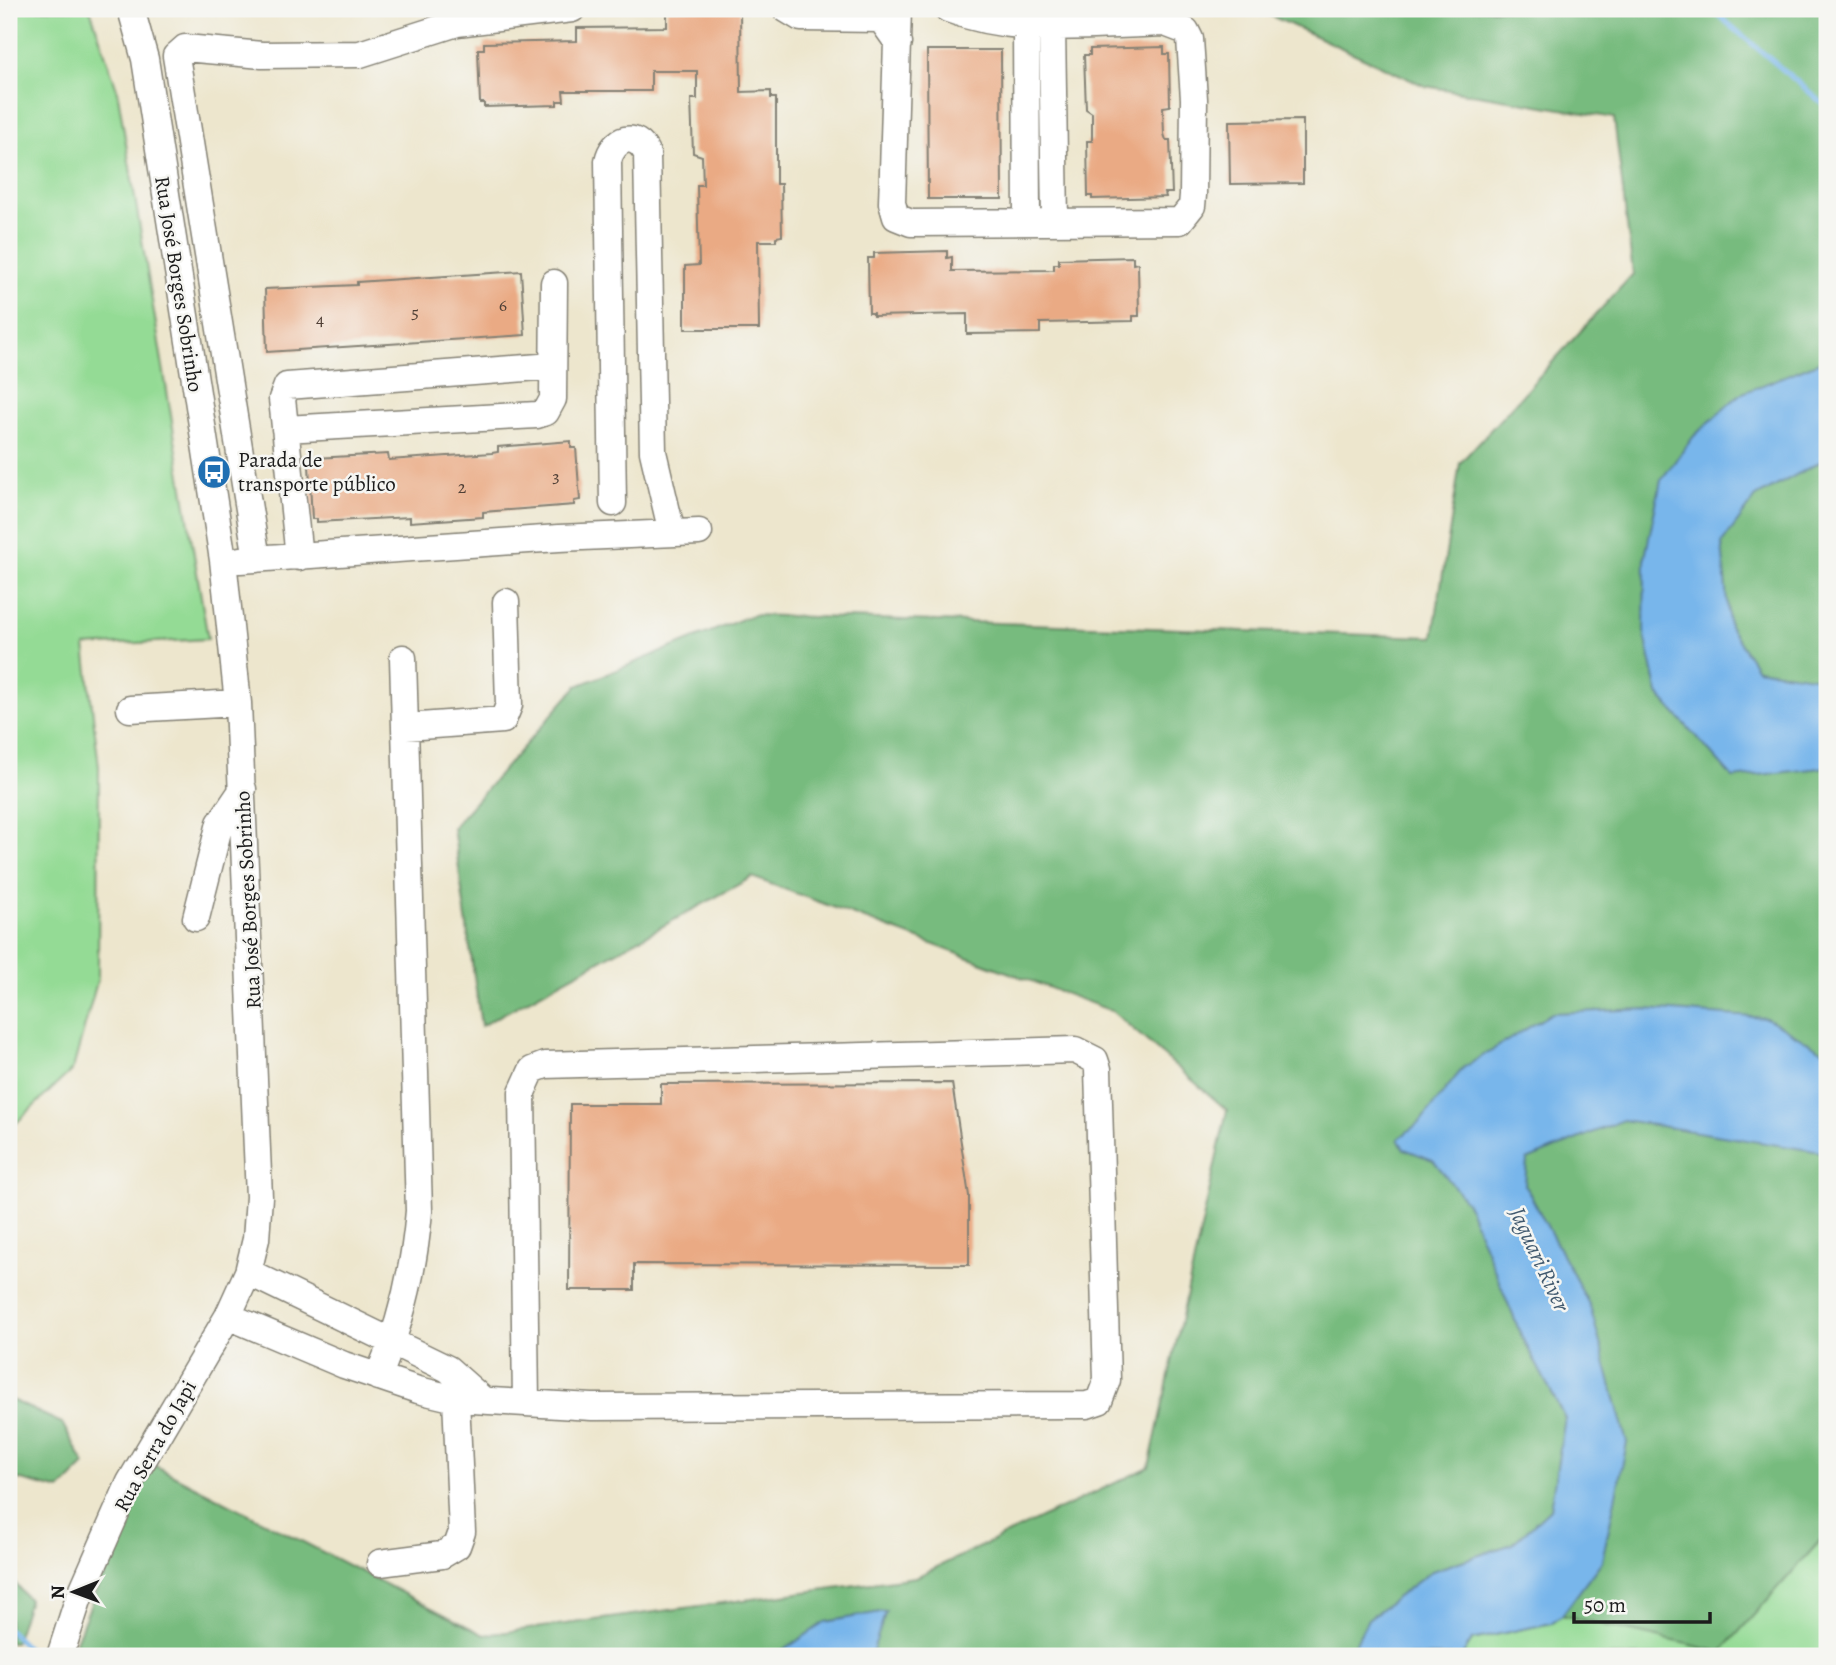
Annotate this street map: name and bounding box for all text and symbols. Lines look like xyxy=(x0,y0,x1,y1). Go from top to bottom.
street label: Rua José Borges Sobrinho xyxy=(148,174,210,394)
house number: 6 xyxy=(499,293,507,317)
house number: 5 xyxy=(411,300,419,324)
house number: 4 xyxy=(316,307,324,331)
place label: Parada de transporte público xyxy=(238,446,396,498)
bus stop icon: Parada de transporte público xyxy=(195,453,233,491)
house number: 3 xyxy=(552,464,560,488)
house number: 2 xyxy=(458,475,467,499)
street label: Rua José Borges Sobrinho xyxy=(228,790,268,1010)
water label: Jaguari River xyxy=(1501,1201,1578,1317)
street label: Rua Serra do Japi xyxy=(107,1375,203,1517)
north arrow xyxy=(38,1556,108,1626)
scale bar xyxy=(1574,1581,1710,1625)
text: N xyxy=(45,1585,71,1599)
text: 50 m xyxy=(1584,1591,1626,1619)

